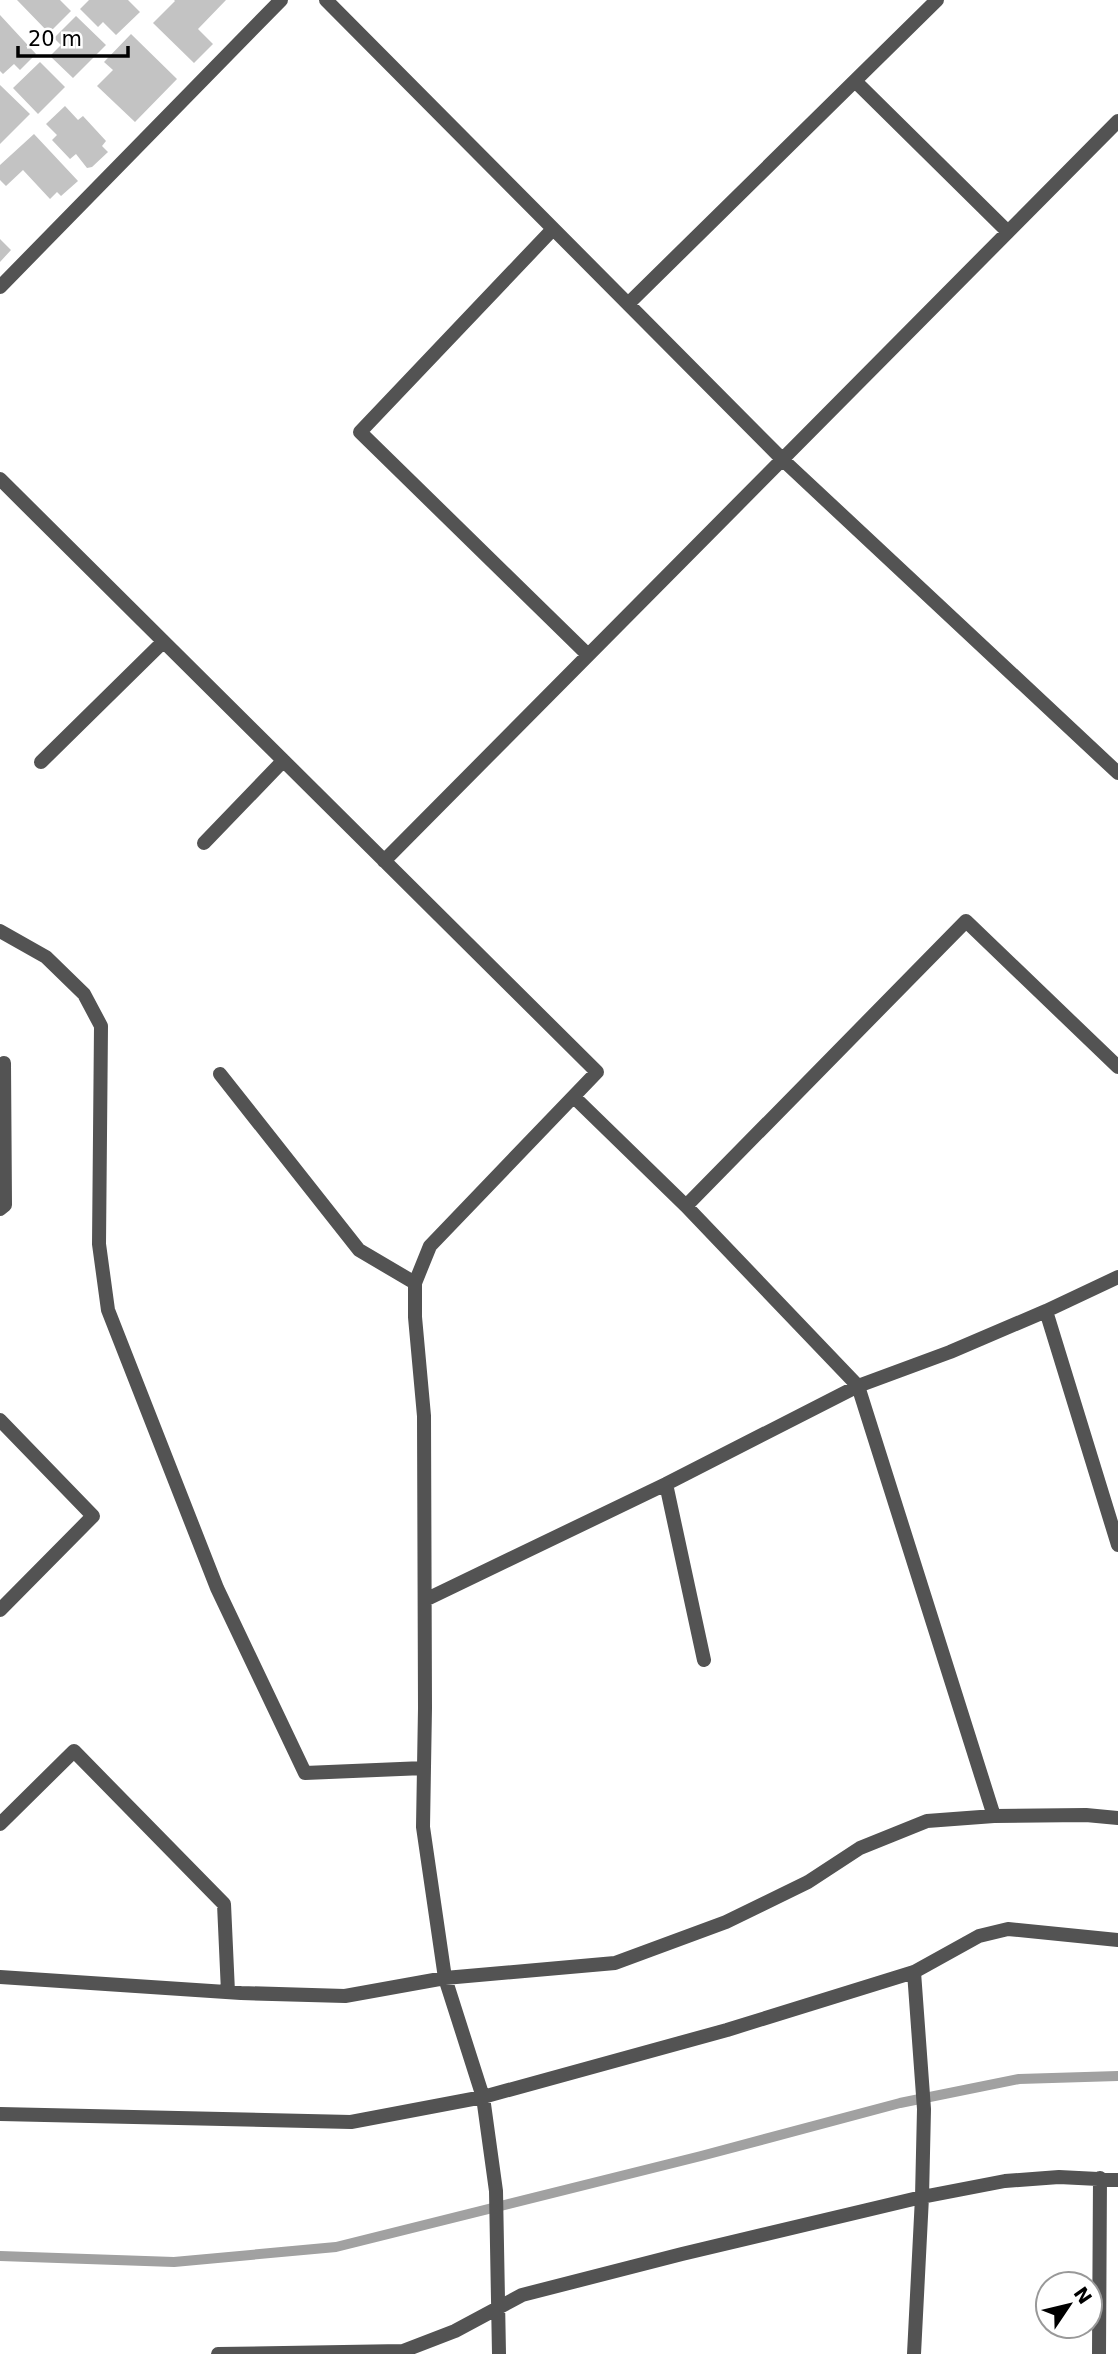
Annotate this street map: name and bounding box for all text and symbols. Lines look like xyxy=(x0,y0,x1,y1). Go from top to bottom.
scale bar xyxy=(18,14,128,58)
text: 20 m xyxy=(28,27,82,51)
north arrow xyxy=(1034,2270,1104,2340)
text: N xyxy=(1069,2282,1096,2308)

